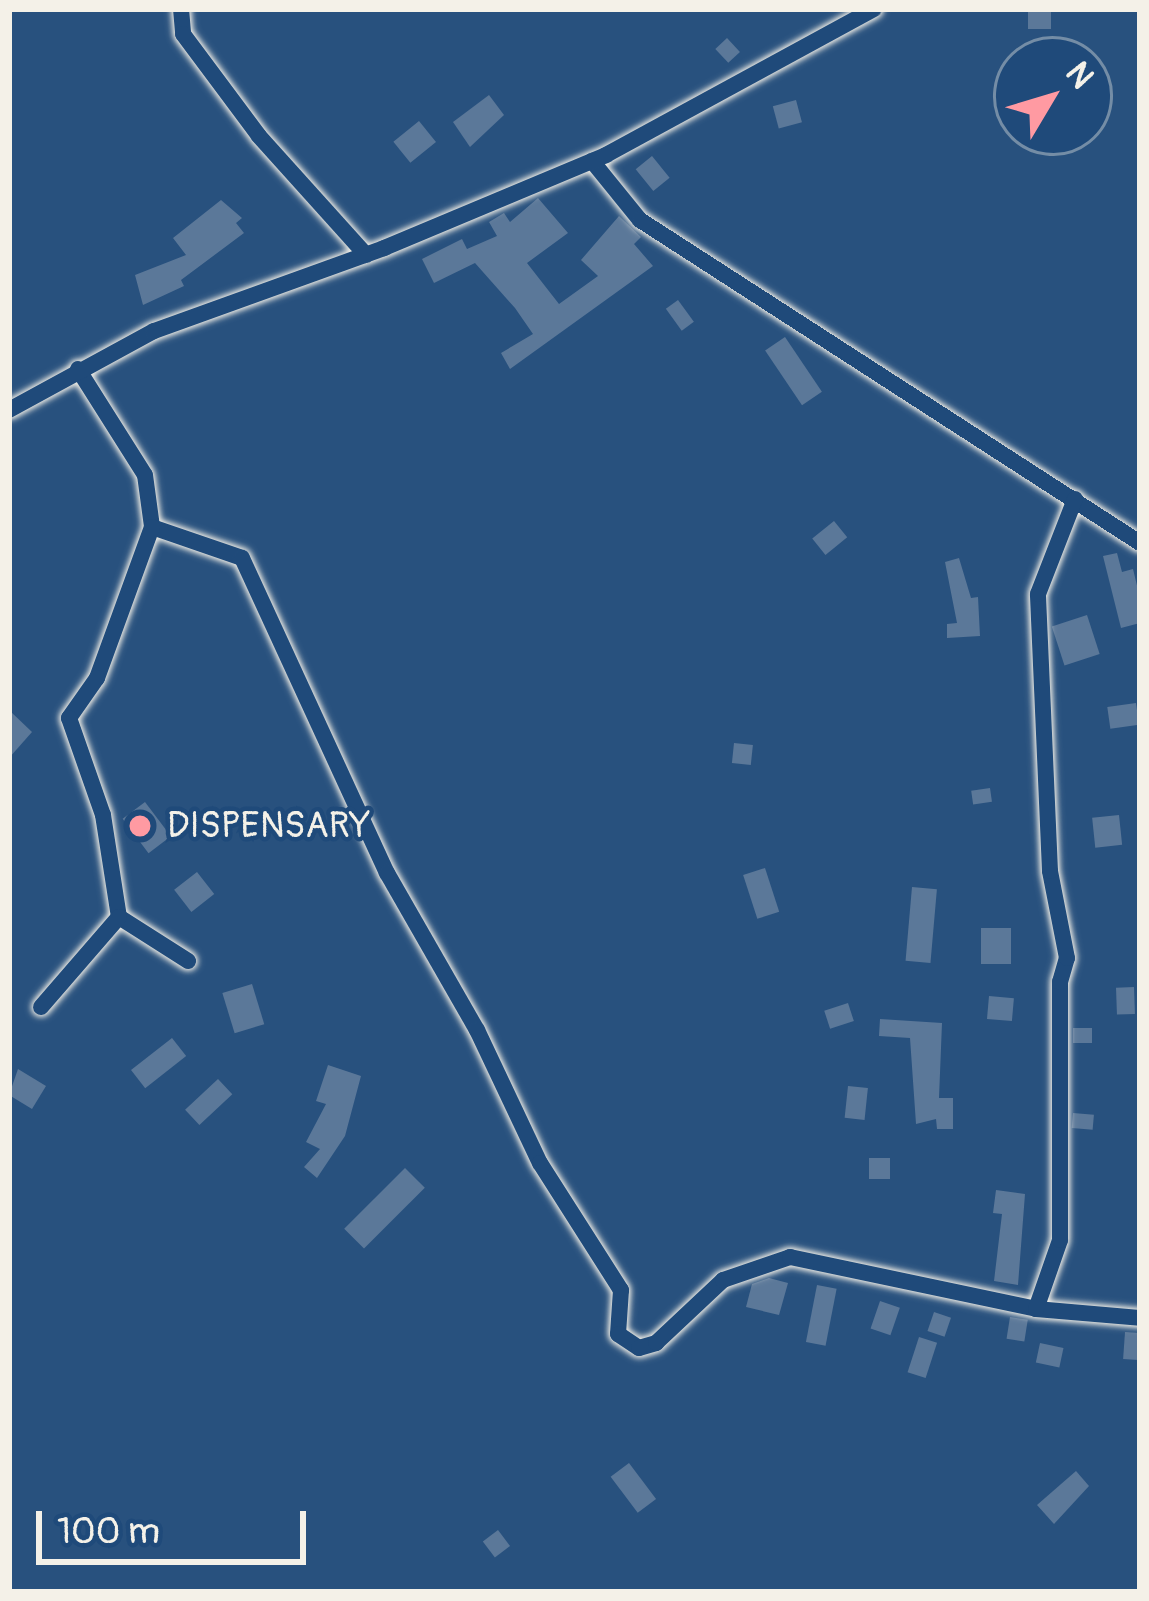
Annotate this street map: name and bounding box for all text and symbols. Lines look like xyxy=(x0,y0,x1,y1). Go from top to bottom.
north arrow xyxy=(993,36,1113,156)
text: N xyxy=(1056,54,1102,97)
place label: DISPENSARY xyxy=(167,804,370,848)
marker: DISPENSARY xyxy=(124,810,156,842)
scale bar xyxy=(42,1487,312,1561)
text: 100 m xyxy=(57,1509,160,1554)

